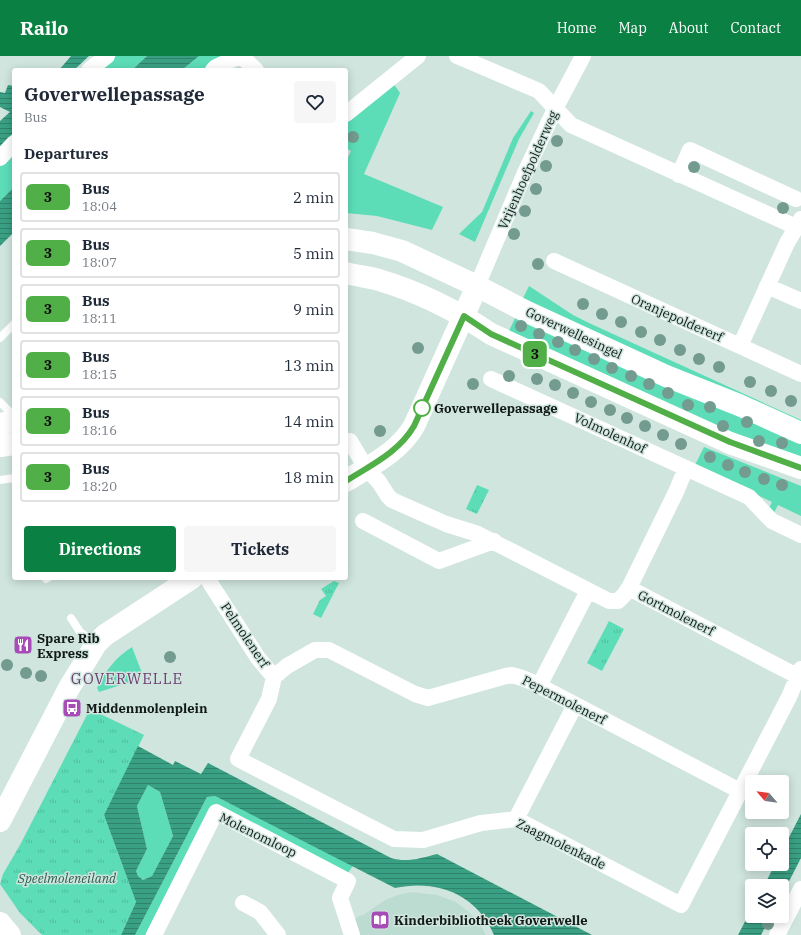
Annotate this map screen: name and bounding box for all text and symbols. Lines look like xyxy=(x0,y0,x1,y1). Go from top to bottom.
text: Railo xyxy=(20,16,68,40)
text: Home xyxy=(557,19,596,37)
text: Map xyxy=(618,19,647,37)
text: About xyxy=(669,19,708,37)
text: Contact xyxy=(730,19,781,37)
button: heart xyxy=(294,81,336,123)
text: Goverwellepassage xyxy=(24,82,205,106)
street label: Vrijenhoefpolderweg xyxy=(494,108,562,232)
text: Bus xyxy=(24,109,47,126)
text: Departures xyxy=(24,144,108,163)
text: Bus xyxy=(82,179,110,198)
text: 3 xyxy=(44,188,52,206)
text: 2 min xyxy=(293,188,334,207)
text: 18:04 xyxy=(82,198,117,215)
text: Bus xyxy=(82,235,110,254)
text: 3 xyxy=(44,244,52,262)
text: 5 min xyxy=(293,244,334,263)
text: 18:07 xyxy=(82,254,117,271)
street label: Oranjepoldererf xyxy=(628,290,727,346)
text: Bus xyxy=(82,291,110,310)
text: 3 xyxy=(44,300,52,318)
text: 9 min xyxy=(293,300,334,319)
street label: Goverwellesingel xyxy=(523,303,625,363)
text: 18:11 xyxy=(82,310,117,327)
line badge: 3 xyxy=(522,341,548,367)
text: 3 xyxy=(531,345,539,363)
text: Bus xyxy=(82,347,110,366)
text: 3 xyxy=(44,356,52,374)
text: 13 min xyxy=(284,356,334,375)
text: 18:15 xyxy=(82,366,117,383)
marker: Goverwellepassage xyxy=(413,399,431,417)
place label: Goverwellepassage xyxy=(434,400,558,417)
text: Bus xyxy=(82,403,110,422)
street label: Volmolenhof xyxy=(571,409,650,458)
text: 3 xyxy=(44,412,52,430)
text: 14 min xyxy=(284,412,334,431)
text: 18:16 xyxy=(82,422,117,439)
text: Bus xyxy=(82,459,110,478)
text: 3 xyxy=(44,468,52,486)
text: 18 min xyxy=(284,468,334,487)
text: 18:20 xyxy=(82,478,117,495)
button: Directions xyxy=(24,526,176,572)
button: Tickets xyxy=(184,526,336,572)
street label: Gortmolenerf xyxy=(635,586,718,640)
street label: Pelmolenerf xyxy=(217,599,274,672)
place label: Spare Rib Express xyxy=(37,630,100,662)
restaurant icon: Spare Rib Express xyxy=(12,634,34,656)
district label: GOVERWELLE xyxy=(71,669,183,688)
street label: Pepermolenerf xyxy=(519,672,610,729)
bus stop icon: Middenmolenplein xyxy=(61,697,83,719)
place label: Middenmolenplein xyxy=(86,700,208,717)
north arrow xyxy=(745,775,789,819)
map controls xyxy=(745,775,789,923)
street label: Molenomloop xyxy=(216,809,300,861)
street label: Zaagmolenkade xyxy=(513,815,609,873)
button: locate xyxy=(745,827,789,871)
park label: Speelmoleneiland xyxy=(17,870,117,887)
button: layers xyxy=(745,879,789,923)
library icon: Kinderbibliotheek Goverwelle xyxy=(369,909,391,931)
place label: Kinderbibliotheek Goverwelle xyxy=(394,912,588,929)

